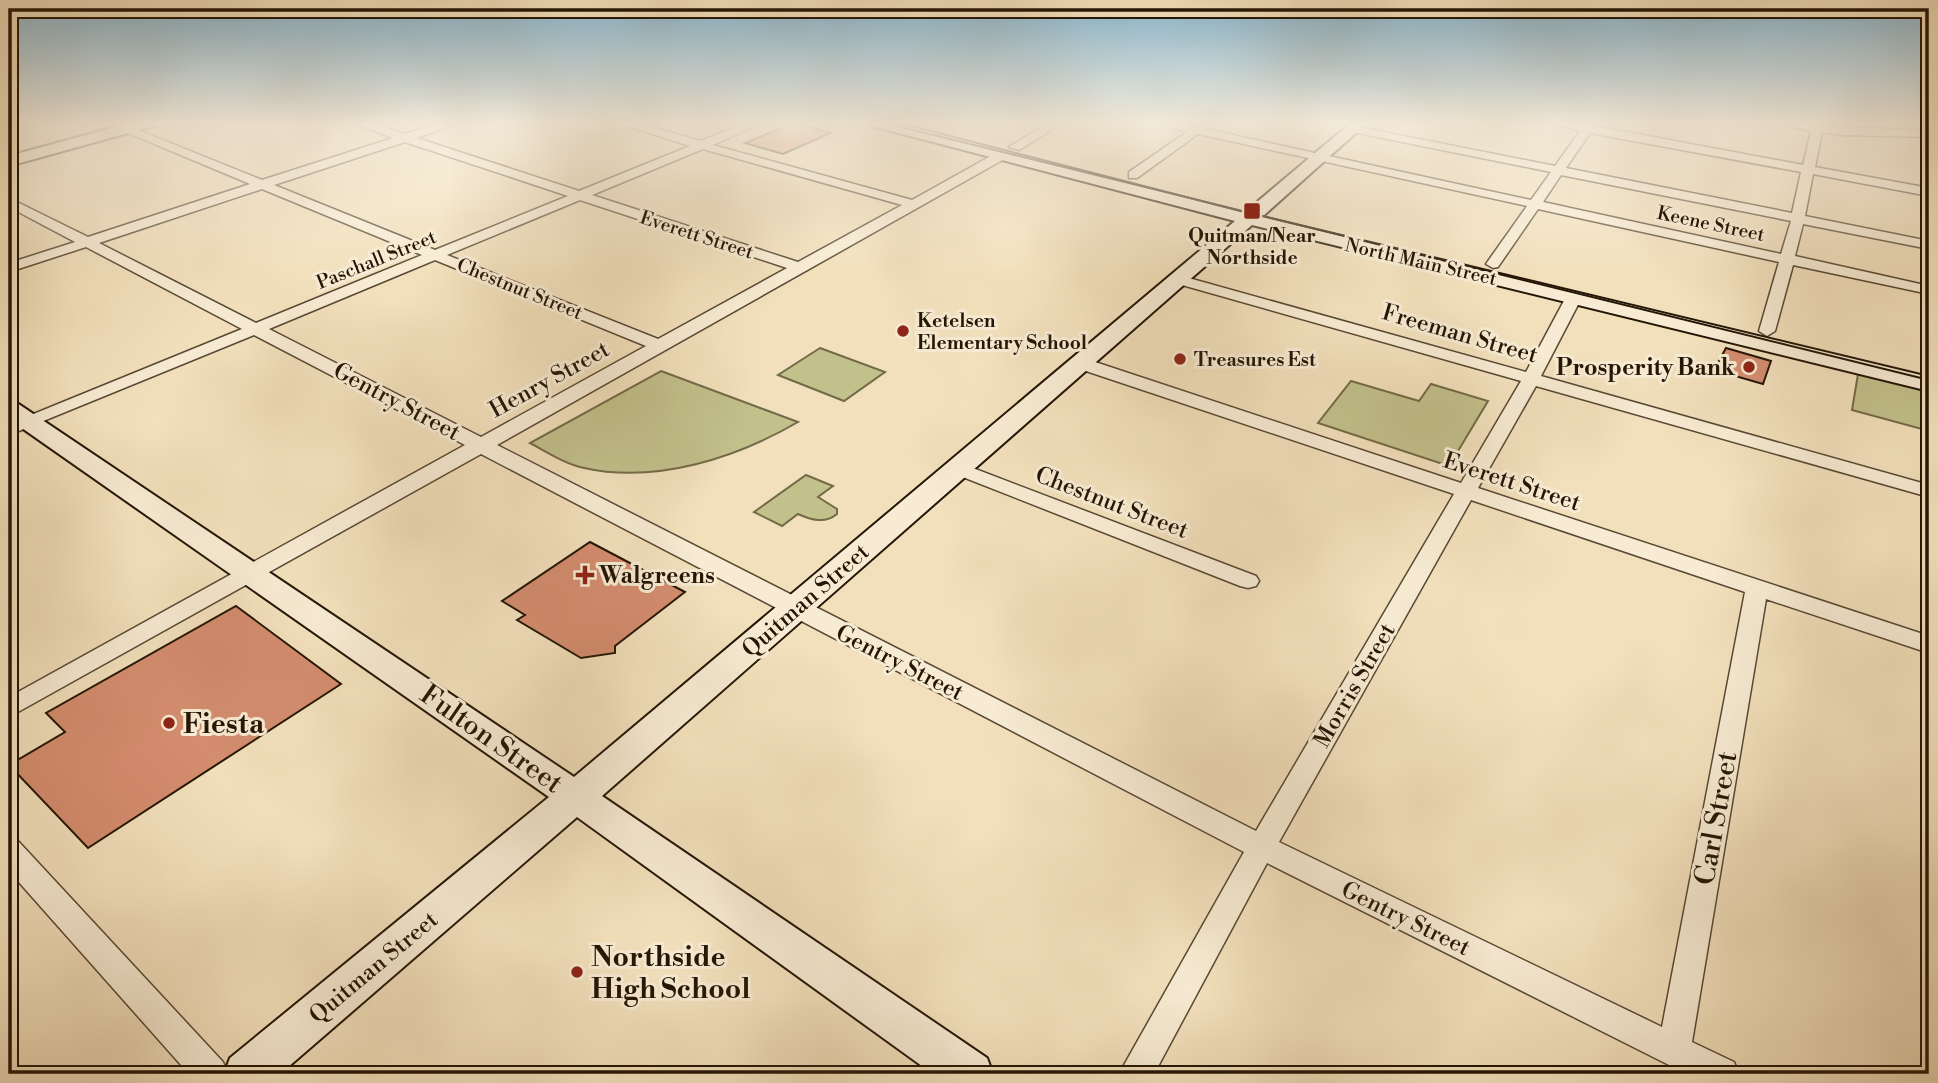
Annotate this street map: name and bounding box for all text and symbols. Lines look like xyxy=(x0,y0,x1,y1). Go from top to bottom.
marker: Quitman/Near Northside xyxy=(1242,201,1262,221)
street label: Keene Street xyxy=(1655,201,1767,247)
street label: Everett Street xyxy=(637,205,757,265)
place label: Quitman/Near Northside xyxy=(1188,224,1316,270)
street label: Paschall Street xyxy=(313,225,440,295)
street label: North Main Street xyxy=(1343,233,1499,291)
street label: Chestnut Street xyxy=(453,253,586,325)
street label: Freeman Street xyxy=(1379,298,1541,370)
place label: Ketelsen Elementary School xyxy=(917,309,1087,355)
marker: Ketelsen Elementary School xyxy=(895,323,911,339)
street label: Henry Street xyxy=(485,335,614,424)
place label: Treasures Est xyxy=(1194,348,1316,372)
marker: Treasures Est xyxy=(1172,351,1188,367)
place label: Prosperity Bank xyxy=(1556,354,1736,382)
street label: Gentry Street xyxy=(328,357,465,447)
marker: Prosperity Bank xyxy=(1741,359,1757,375)
street label: Everett Street xyxy=(1439,447,1584,517)
street label: Chestnut Street xyxy=(1031,461,1192,545)
street label: Quitman Street xyxy=(736,538,875,664)
place label: Walgreens xyxy=(598,562,715,590)
marker: Walgreens xyxy=(577,567,593,583)
street label: Morris Street xyxy=(1308,618,1402,753)
street label: Gentry Street xyxy=(831,619,968,707)
street label: Fulton Street xyxy=(413,677,569,801)
place label: Fiesta xyxy=(183,707,265,742)
marker: Fiesta xyxy=(161,715,177,731)
street label: Carl Street xyxy=(1688,749,1745,888)
street label: Gentry Street xyxy=(1337,876,1474,962)
street label: Quitman Street xyxy=(304,906,444,1030)
place label: Northside High School xyxy=(591,940,751,1007)
marker: Northside High School xyxy=(569,964,585,980)

